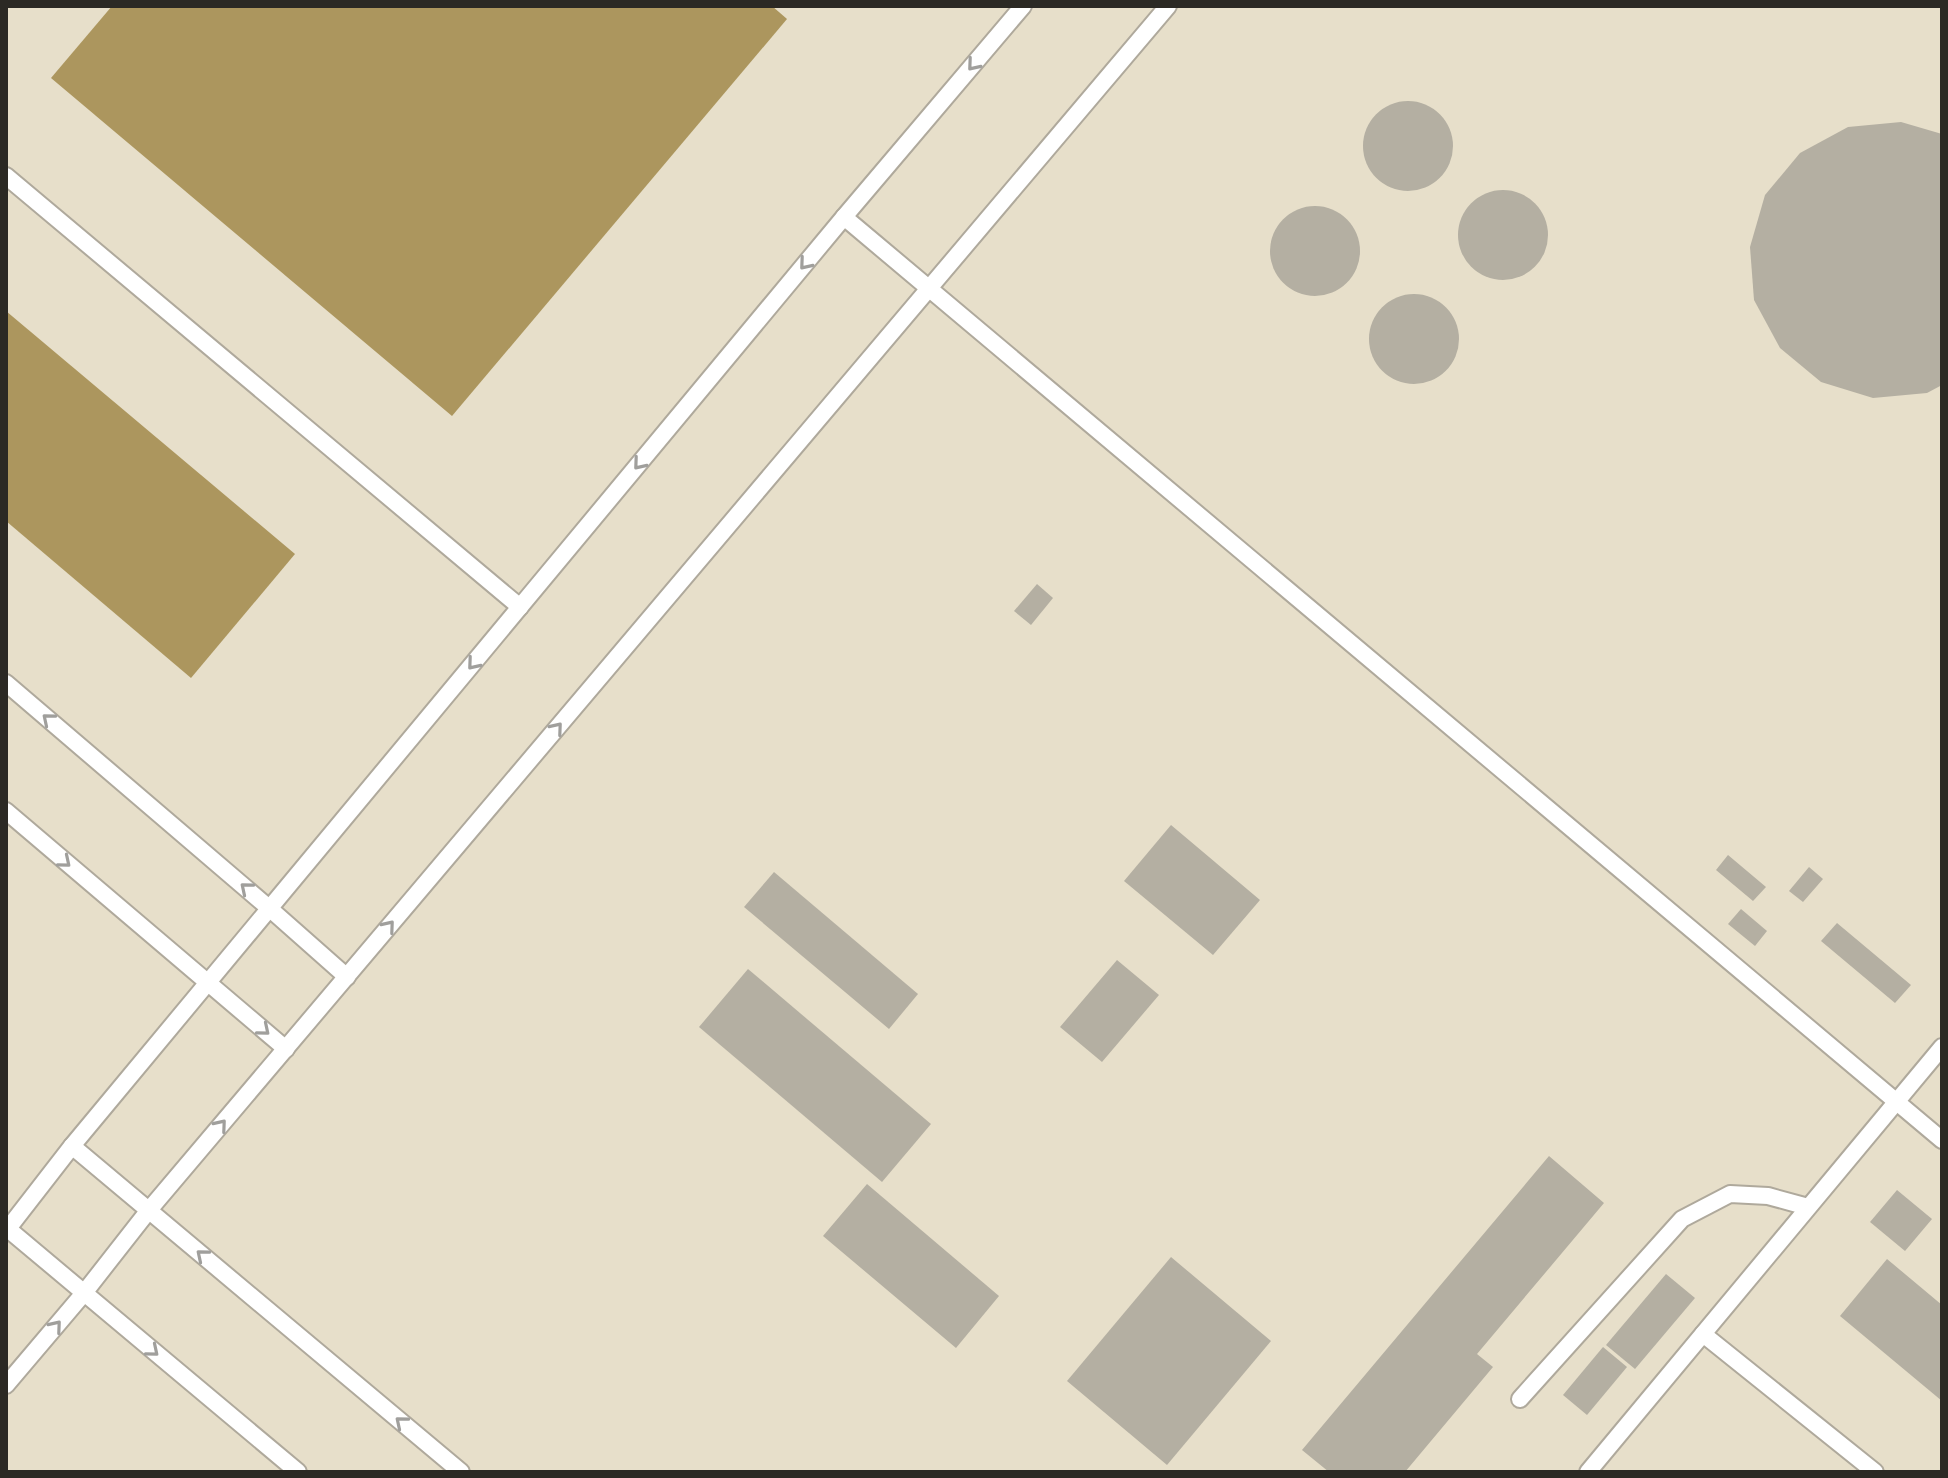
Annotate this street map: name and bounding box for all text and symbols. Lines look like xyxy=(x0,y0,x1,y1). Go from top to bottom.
one-way arrow xyxy=(968,56,983,71)
one-way arrow xyxy=(800,255,815,269)
one-way arrow xyxy=(634,455,649,469)
one-way arrow xyxy=(468,655,483,669)
one-way arrow xyxy=(43,715,57,729)
one-way arrow xyxy=(547,723,562,737)
one-way arrow xyxy=(56,852,71,867)
one-way arrow xyxy=(241,883,255,898)
one-way arrow xyxy=(379,921,394,936)
one-way arrow xyxy=(254,1020,269,1035)
one-way arrow xyxy=(211,1120,226,1134)
one-way arrow xyxy=(197,1250,211,1265)
one-way arrow xyxy=(46,1321,61,1335)
one-way arrow xyxy=(144,1341,159,1356)
one-way arrow xyxy=(396,1417,410,1432)

